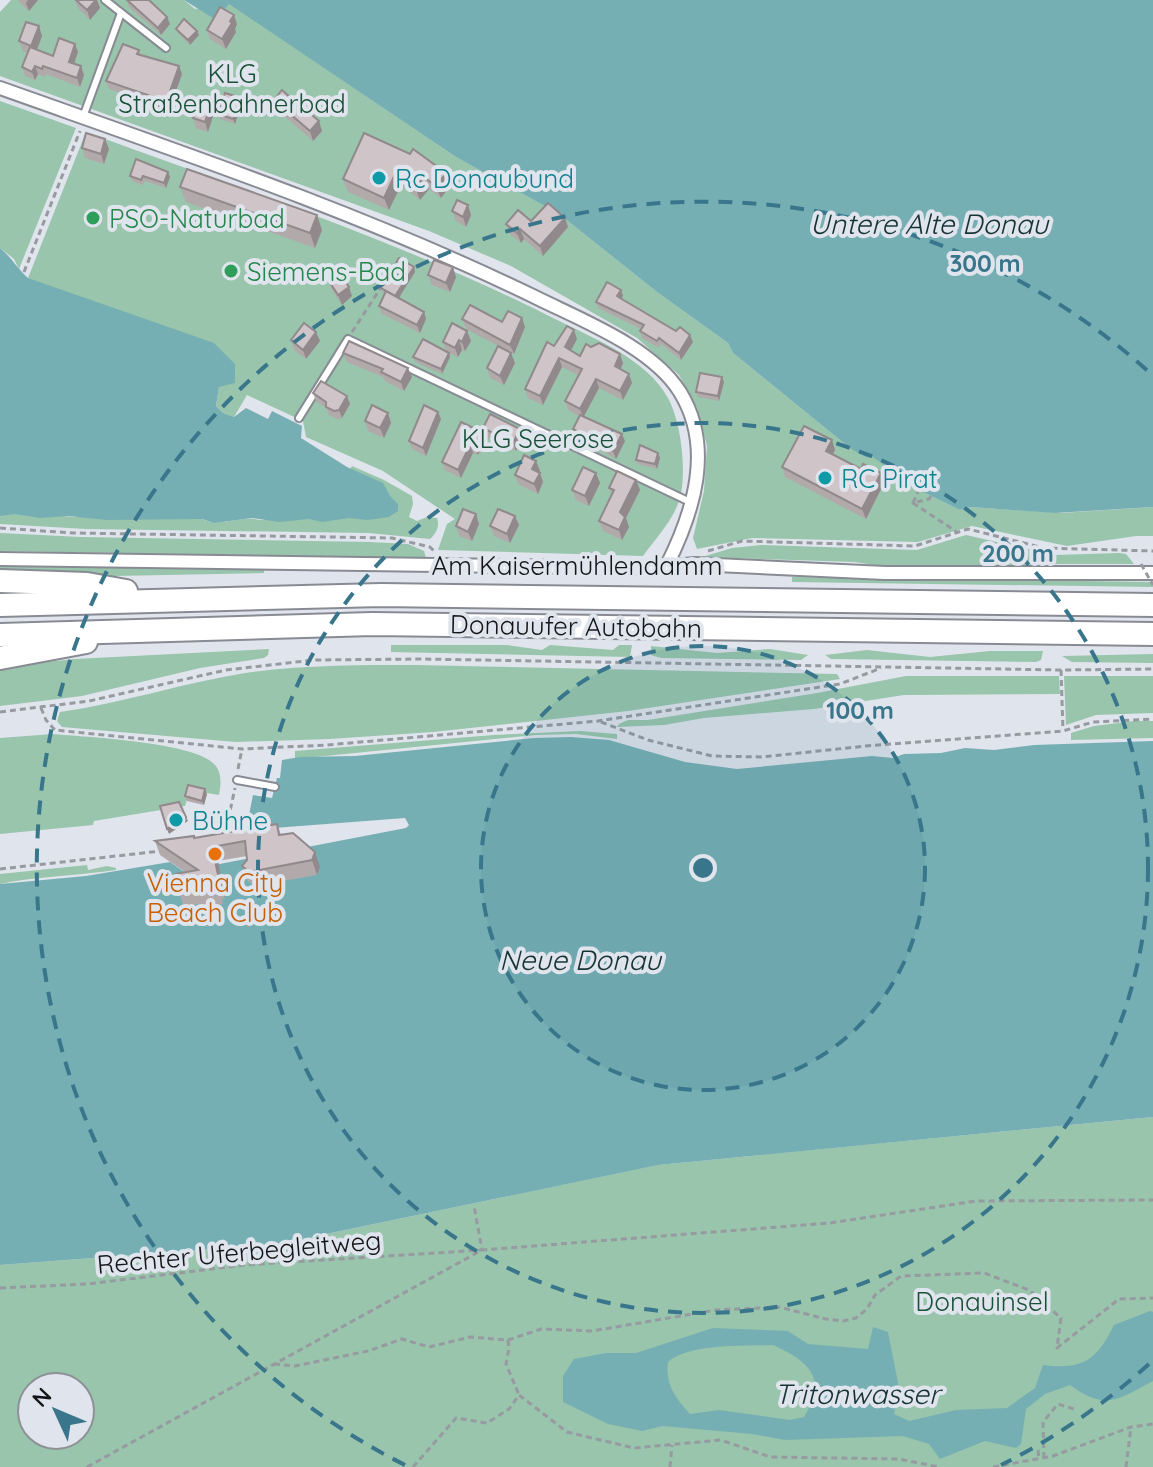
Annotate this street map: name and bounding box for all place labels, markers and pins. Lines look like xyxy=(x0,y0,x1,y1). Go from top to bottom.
place label: Rc Donaubund xyxy=(395,162,574,195)
marker: Rc Donaubund xyxy=(370,169,388,187)
place label: PSO-Naturbad xyxy=(109,202,285,235)
marker: PSO-Naturbad xyxy=(84,209,102,227)
place label: Siemens-Bad xyxy=(247,255,406,288)
marker: Siemens-Bad xyxy=(222,262,240,280)
place label: RC Pirat xyxy=(841,462,938,495)
marker: RC Pirat xyxy=(816,469,834,487)
place label: Bühne xyxy=(192,804,268,837)
marker: Bühne xyxy=(167,811,185,829)
marker: Vienna City Beach Club xyxy=(206,845,224,863)
centre of rings xyxy=(689,854,717,882)
place label: Vienna City Beach Club xyxy=(147,866,283,929)

